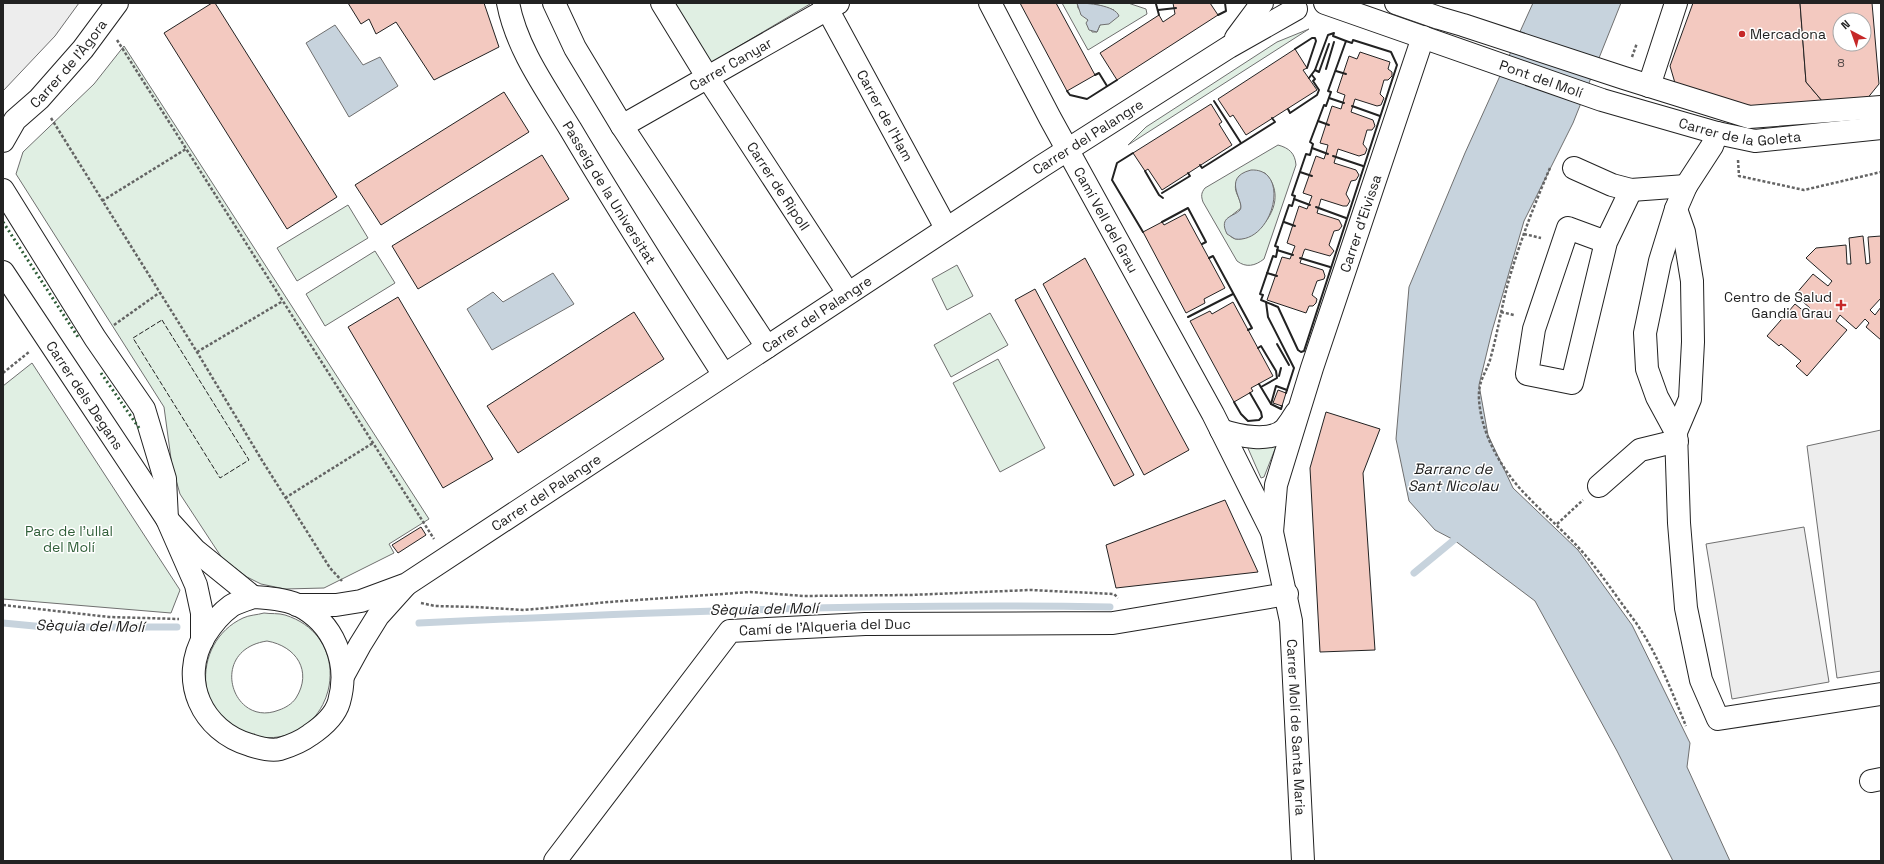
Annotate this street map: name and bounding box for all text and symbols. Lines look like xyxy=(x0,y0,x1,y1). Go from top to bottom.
north arrow xyxy=(1832,12,1872,52)
street label: Carrer de l'Àgora xyxy=(26,16,111,112)
text: N xyxy=(1838,17,1853,32)
place label: Mercadona xyxy=(1750,25,1826,43)
marker: Mercadona xyxy=(1737,29,1747,39)
street label: Carrer Canyar xyxy=(686,34,775,95)
house number: 8 xyxy=(1837,55,1845,71)
street label: Pont del Molí xyxy=(1497,56,1586,102)
street label: Carrer de l'Ham xyxy=(853,67,917,165)
street label: Carrer del Palangre xyxy=(1029,95,1147,179)
street label: Carrer de la Goleta xyxy=(1677,113,1802,150)
street label: Passeig de la Universitat xyxy=(559,118,660,268)
street label: Carrer de Ripoll xyxy=(743,138,814,234)
street label: Camí Vell del Grau xyxy=(1070,164,1142,276)
street label: Carrer d'Eivissa xyxy=(1336,172,1385,275)
street label: Carrer del Palangre xyxy=(759,272,875,357)
place label: Centro de Salud Gandia Grau xyxy=(1724,288,1832,322)
marker: Centro de Salud Gandia Grau xyxy=(1835,299,1847,311)
street label: Carrer dels Degans xyxy=(42,337,127,453)
street label: Carrer del Palangre xyxy=(488,450,604,535)
water label: Barranc de Sant Nicolau xyxy=(1408,459,1499,495)
park label: Parc de l'ullal del Molí xyxy=(25,522,113,556)
water label: Sèquia del Molí xyxy=(709,598,822,619)
water label: Sèquia del Molí xyxy=(35,615,148,636)
street label: Camí de l'Alqueria del Duc xyxy=(738,615,911,640)
street label: Carrer Molí de Santa Maria xyxy=(1283,639,1310,816)

